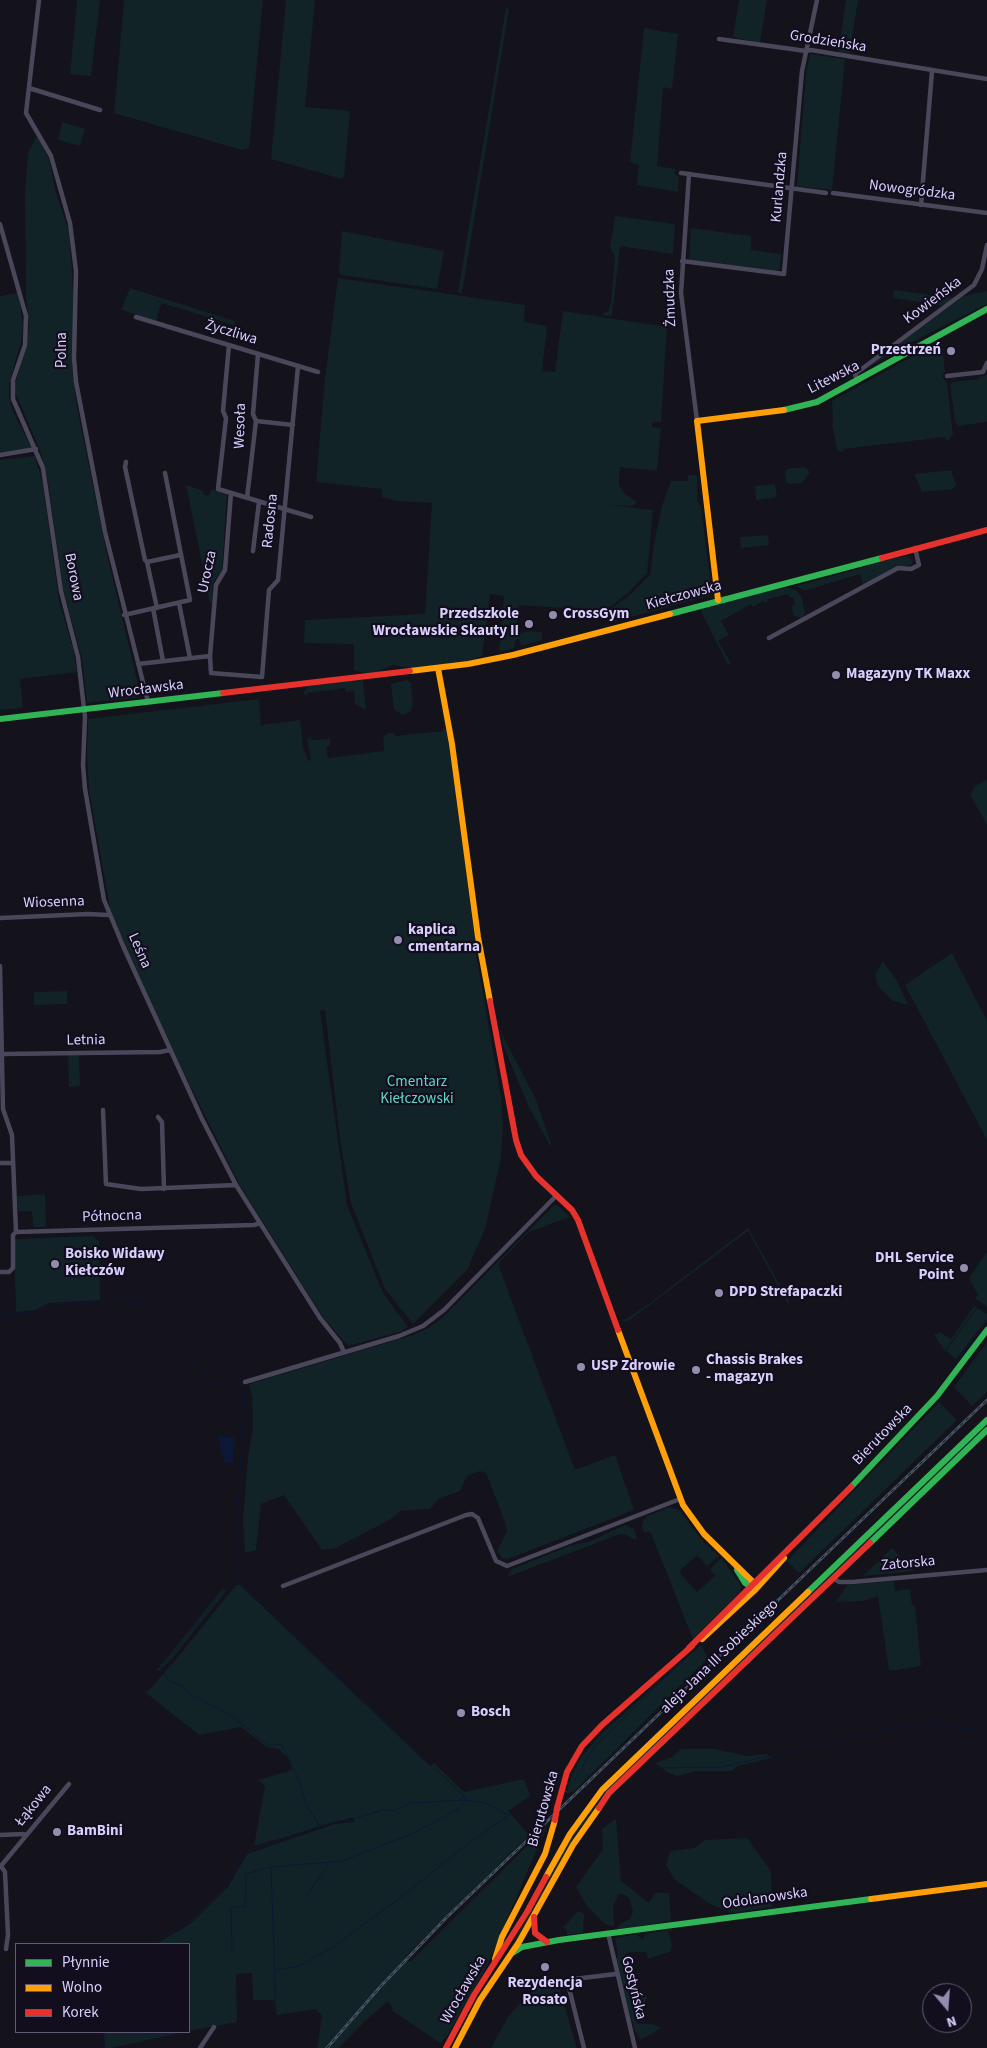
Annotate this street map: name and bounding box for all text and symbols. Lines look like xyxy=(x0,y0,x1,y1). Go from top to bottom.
street label: Grodzieńska xyxy=(788,27,868,57)
street label: Kurlandzka xyxy=(768,151,792,223)
street label: Nowogródzka xyxy=(868,177,956,205)
street label: Żmudzka xyxy=(661,269,681,327)
street label: Kowieńska xyxy=(900,273,966,329)
street label: Życzliwa xyxy=(203,317,259,349)
street label: Polna xyxy=(54,332,72,368)
place label: Przestrzeń xyxy=(871,342,941,360)
marker: Przestrzeń xyxy=(945,345,957,357)
street label: Litewska xyxy=(805,357,863,399)
street label: Wesoła xyxy=(231,403,251,449)
street label: Radosna xyxy=(259,493,283,549)
street label: Urocza xyxy=(195,549,221,595)
street label: Borowa xyxy=(60,552,86,602)
street label: Kiełczowska xyxy=(644,577,724,615)
place label: Przedszkole Wrocławskie Skauty II xyxy=(373,606,519,641)
place label: CrossGym xyxy=(563,606,629,624)
marker: CrossGym xyxy=(547,609,559,621)
marker: Przedszkole Wrocławskie Skauty II xyxy=(523,618,535,630)
place label: Magazyny TK Maxx xyxy=(846,666,970,684)
marker: Magazyny TK Maxx xyxy=(830,669,842,681)
street label: Wrocławska xyxy=(107,676,185,704)
street label: Wiosenna xyxy=(23,893,85,913)
place label: kaplica cmentarna xyxy=(408,922,480,957)
street label: Leśna xyxy=(123,931,155,971)
marker: kaplica cmentarna xyxy=(392,934,404,946)
street label: Letnia xyxy=(66,1032,106,1050)
park label: Cmentarz Kiełczowski xyxy=(380,1074,454,1109)
street label: Północna xyxy=(82,1207,142,1227)
place label: Boisko Widawy Kiełczów xyxy=(65,1246,165,1281)
place label: DHL Service Point xyxy=(875,1250,954,1285)
marker: Boisko Widawy Kiełczów xyxy=(49,1258,61,1270)
marker: DHL Service Point xyxy=(958,1262,970,1274)
place label: DPD Strefapaczki xyxy=(729,1284,843,1302)
marker: DPD Strefapaczki xyxy=(713,1287,725,1299)
place label: Chassis Brakes - magazyn xyxy=(706,1352,803,1387)
place label: USP Zdrowie xyxy=(591,1358,675,1376)
marker: USP Zdrowie xyxy=(575,1361,587,1373)
marker: Chassis Brakes - magazyn xyxy=(690,1364,702,1376)
street label: Bierutowska xyxy=(849,1401,917,1469)
street label: Zatorska xyxy=(880,1553,936,1575)
street label: aleja Jana III Sobieskiego xyxy=(657,1596,783,1718)
place label: Bosch xyxy=(471,1704,511,1722)
marker: Bosch xyxy=(455,1707,467,1719)
street label: Bierutowska xyxy=(525,1769,563,1849)
street label: Łąkowa xyxy=(12,1781,56,1831)
place label: BamBini xyxy=(67,1823,123,1841)
marker: BamBini xyxy=(51,1826,63,1838)
street label: Odolanowska xyxy=(721,1884,809,1914)
legend xyxy=(15,1943,190,2033)
text: Płynnie xyxy=(62,1952,110,1973)
street label: Wrocławska xyxy=(437,1953,491,2027)
street label: Gostyńska xyxy=(616,1954,650,2022)
marker: Rezydencja Rosato xyxy=(539,1961,551,1973)
place label: Rezydencja Rosato xyxy=(507,1975,583,2010)
text: Wolno xyxy=(62,1977,102,1998)
north arrow xyxy=(922,1983,972,2033)
text: Korek xyxy=(62,2002,99,2023)
text: N xyxy=(944,2010,959,2032)

